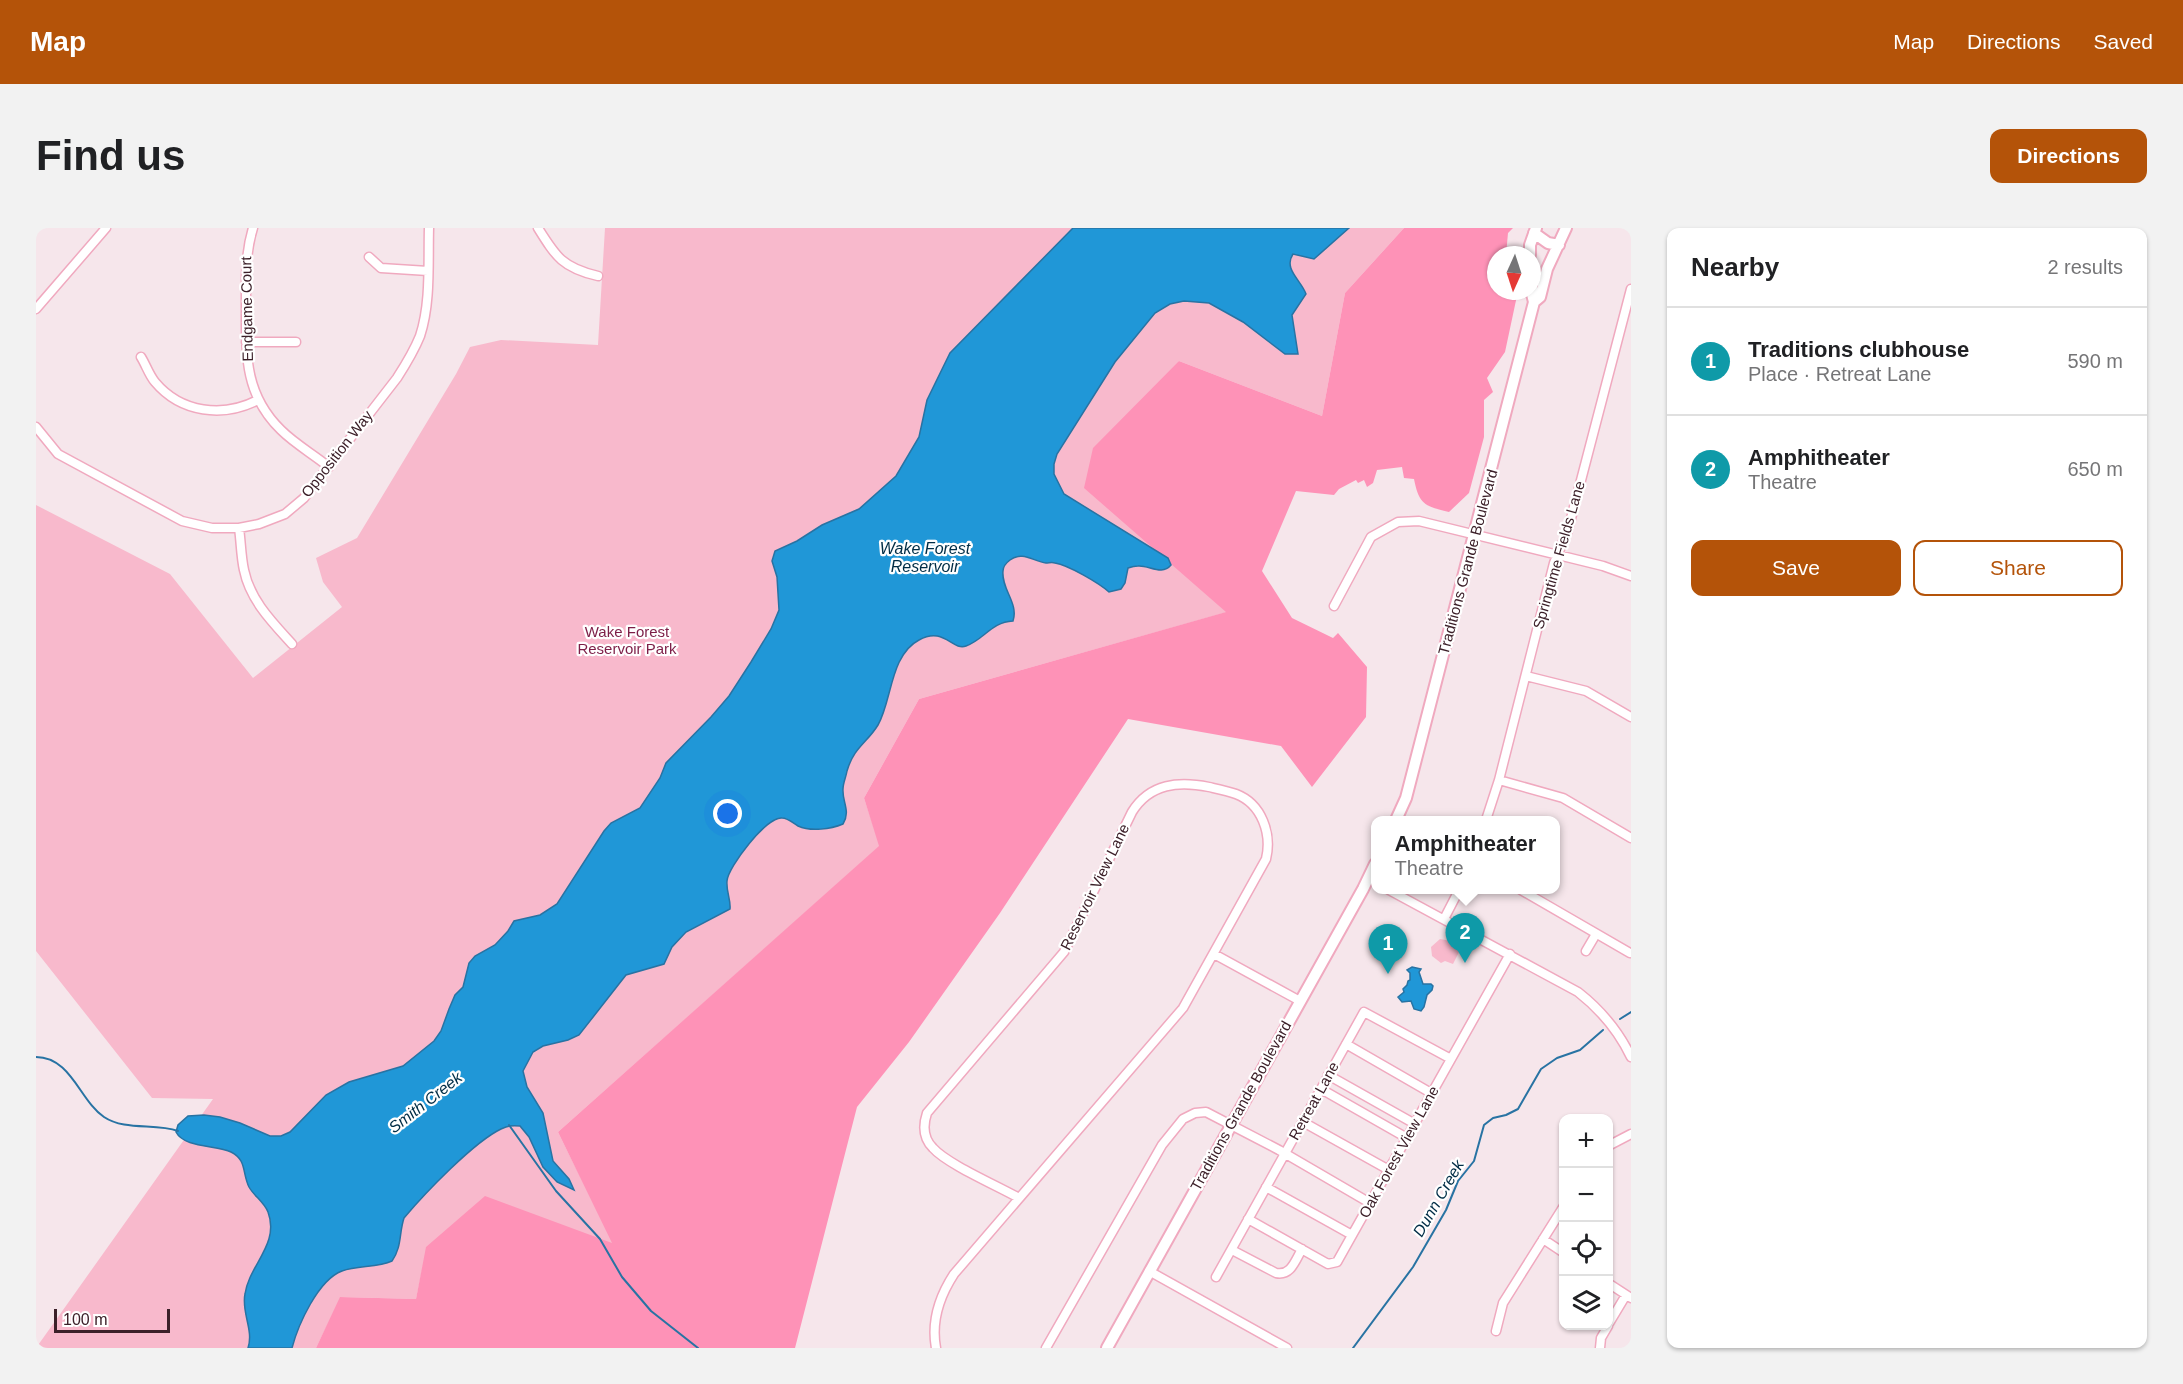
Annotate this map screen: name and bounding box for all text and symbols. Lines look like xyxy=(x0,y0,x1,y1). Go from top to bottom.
text: Map xyxy=(30,26,86,57)
text: Map xyxy=(1893,30,1934,53)
text: Directions xyxy=(1967,30,2060,53)
text: Saved xyxy=(2093,30,2153,53)
button: Directions xyxy=(1990,129,2147,183)
text: Find us xyxy=(36,132,185,179)
north arrow xyxy=(1487,246,1541,300)
text: Nearby xyxy=(1691,252,1779,282)
street label: Endgame Court xyxy=(237,256,256,362)
text: 2 results xyxy=(2047,256,2123,278)
text: Traditions clubhouse xyxy=(1748,337,1969,362)
text: 1 xyxy=(1705,350,1716,372)
text: 590 m xyxy=(2067,350,2123,372)
text: Place · Retreat Lane xyxy=(1748,363,1931,385)
street label: Opposition Way xyxy=(297,407,376,500)
text: Amphitheater xyxy=(1748,445,1890,470)
text: 2 xyxy=(1705,458,1716,480)
text: 650 m xyxy=(2067,458,2123,480)
street label: Traditions Grande Boulevard xyxy=(1435,467,1500,656)
text: Theatre xyxy=(1748,471,1817,493)
street label: Springtime Fields Lane xyxy=(1529,479,1588,631)
water label: Wake Forest Reservoir xyxy=(880,540,971,575)
button: Save xyxy=(1691,540,1901,596)
button: Share xyxy=(1913,540,2123,596)
park label: Wake Forest Reservoir Park xyxy=(577,623,677,657)
your location xyxy=(713,799,742,828)
popup xyxy=(1371,816,1560,894)
street label: Reservoir View Lane xyxy=(1057,821,1132,953)
text: Amphitheater xyxy=(1395,831,1536,856)
text: Theatre xyxy=(1395,857,1464,879)
pin: 2 xyxy=(1446,914,1484,963)
pin: 1 xyxy=(1368,924,1408,974)
street label: Traditions Grande Boulevard xyxy=(1187,1018,1294,1194)
street label: Retreat Lane xyxy=(1285,1059,1342,1143)
water label: Smith Creek xyxy=(385,1068,466,1136)
street label: Oak Forest View Lane xyxy=(1355,1083,1442,1221)
map controls xyxy=(1559,1114,1613,1330)
button: + xyxy=(1559,1114,1613,1168)
water label: Dunn Creek xyxy=(1410,1156,1468,1239)
button: − xyxy=(1559,1168,1613,1222)
button: locate xyxy=(1559,1222,1613,1276)
button: layers xyxy=(1559,1276,1613,1330)
scale bar xyxy=(54,1306,170,1334)
text: 100 m xyxy=(63,1311,107,1328)

